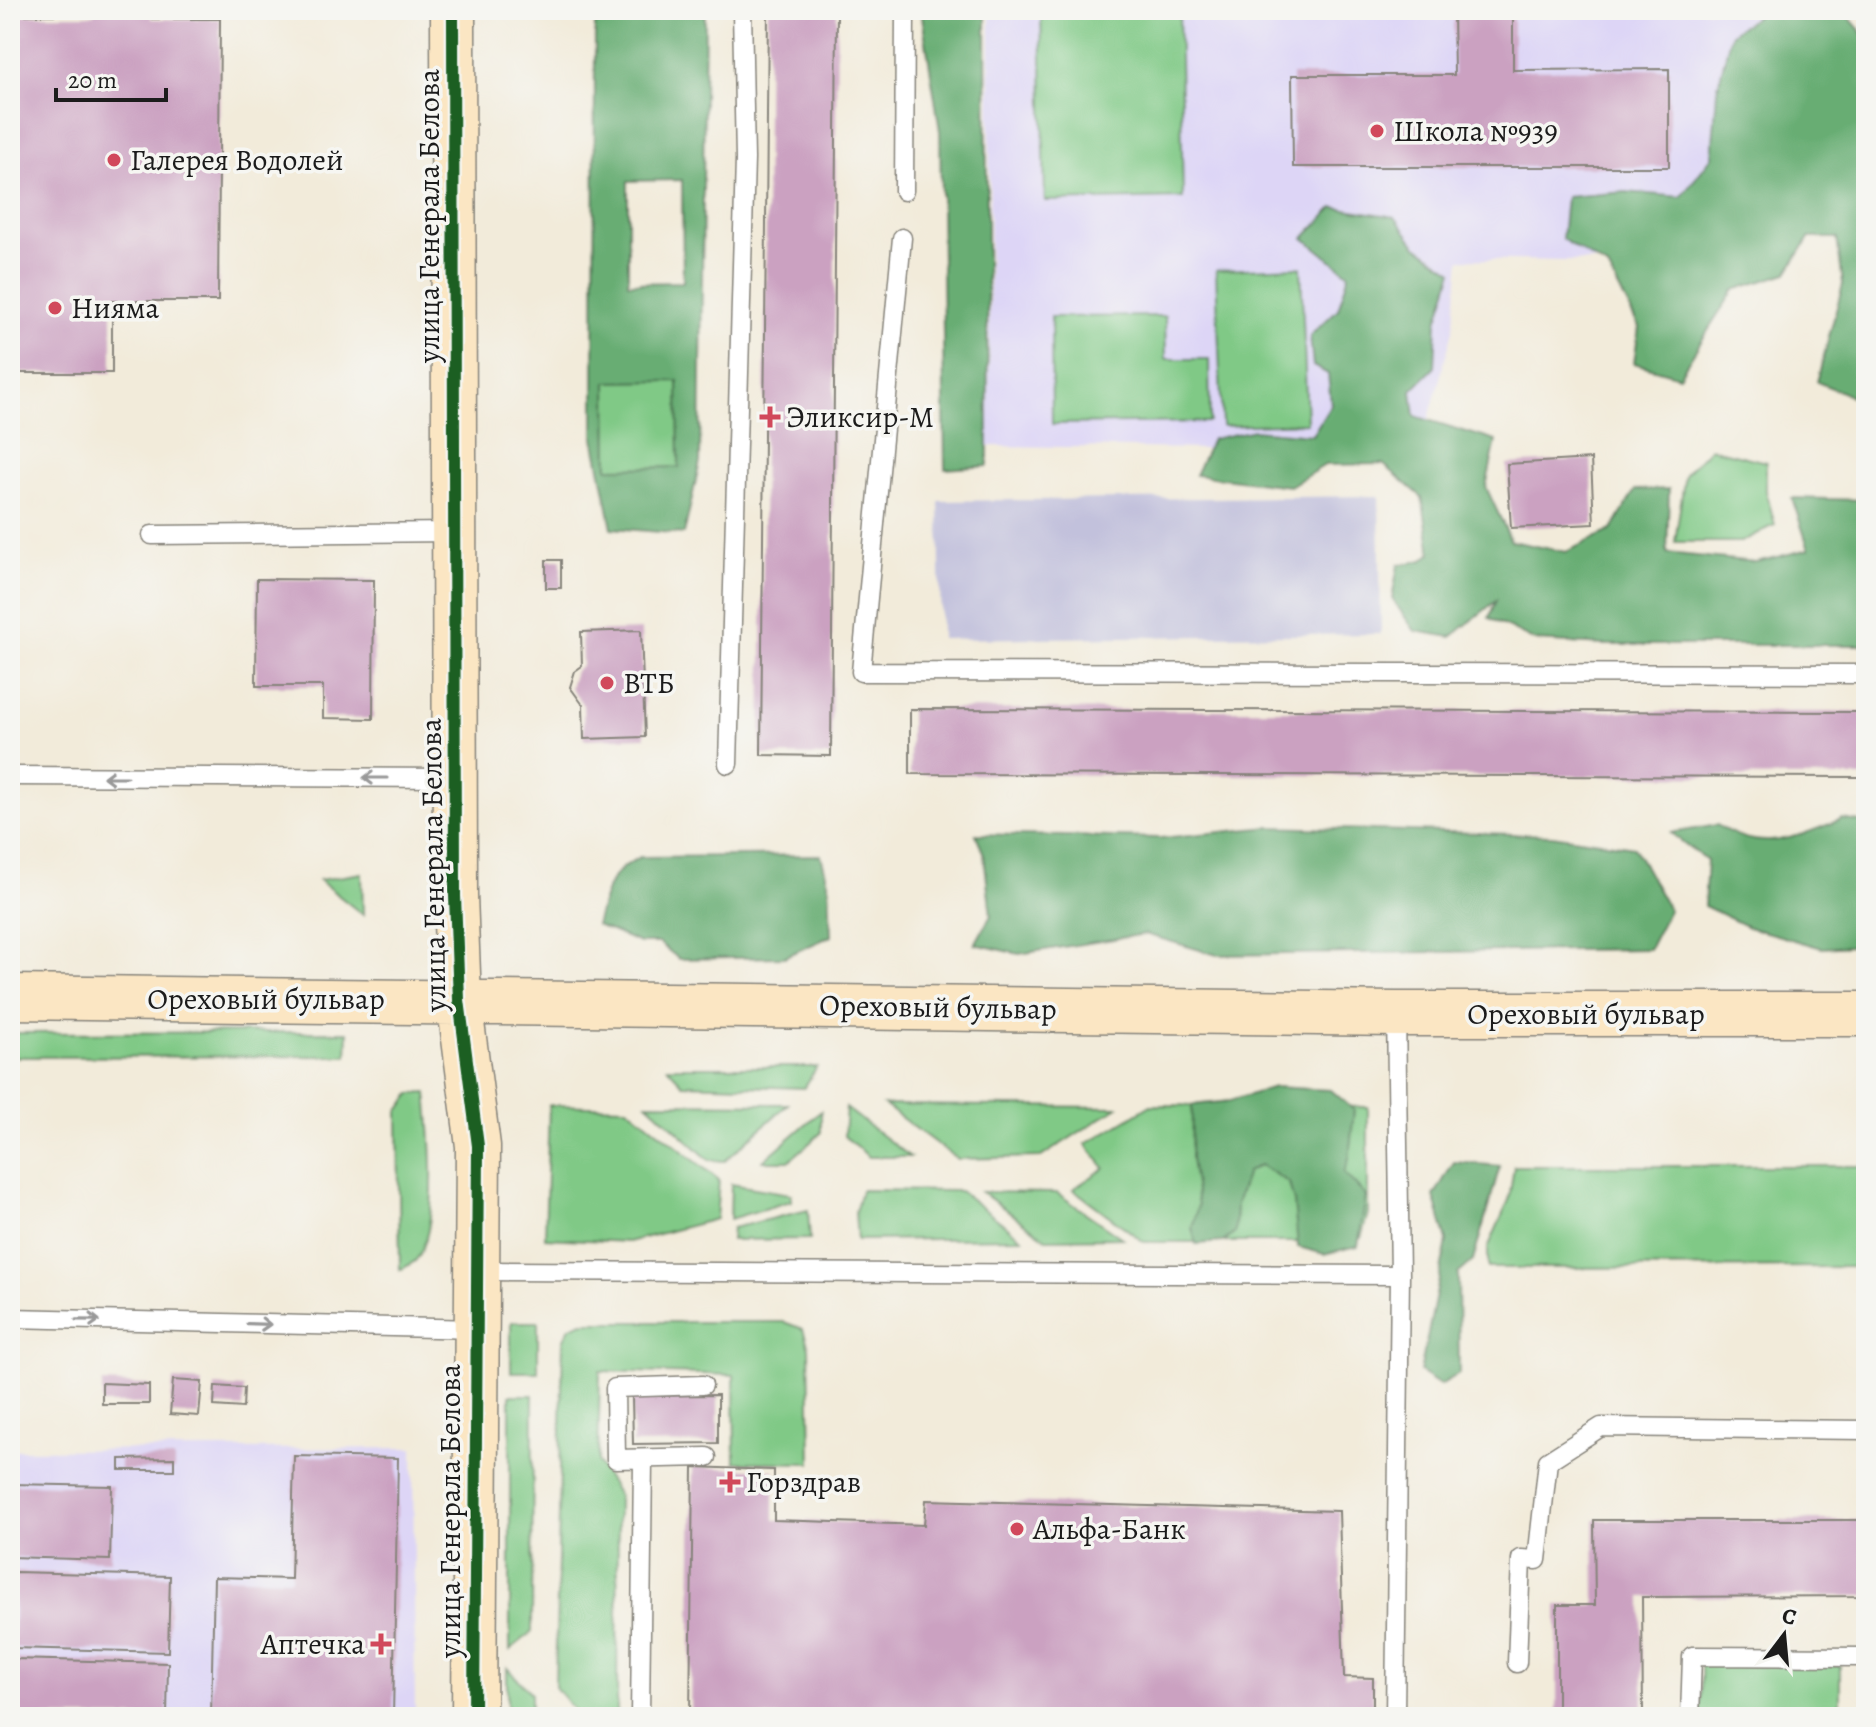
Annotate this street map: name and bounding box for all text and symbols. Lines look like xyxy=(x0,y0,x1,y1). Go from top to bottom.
scale bar xyxy=(56,52,166,102)
text: 20 m xyxy=(68,64,117,96)
street label: улица Генерала Белова xyxy=(409,69,449,364)
place label: Школа №939 xyxy=(1393,111,1558,151)
marker: Школа №939 xyxy=(1368,122,1386,140)
place label: Галерея Водолей xyxy=(130,140,344,180)
marker: Галерея Водолей xyxy=(105,151,123,169)
place label: Нияма xyxy=(71,288,159,328)
marker: Нияма xyxy=(46,299,64,317)
place label: Эликсир-М xyxy=(786,397,934,437)
marker: Эликсир-М xyxy=(761,408,779,426)
place label: ВТБ xyxy=(623,663,675,703)
marker: ВТБ xyxy=(598,674,616,692)
street label: улица Генерала Белова xyxy=(410,717,456,1013)
one-way arrow xyxy=(102,769,129,785)
one-way arrow xyxy=(362,770,389,785)
street label: Ореховый бульвар xyxy=(147,979,385,1019)
street label: Ореховый бульвар xyxy=(819,985,1057,1029)
street label: Ореховый бульвар xyxy=(1467,994,1705,1034)
one-way arrow xyxy=(74,1312,101,1328)
one-way arrow xyxy=(245,1317,272,1332)
street label: улица Генерала Белова xyxy=(430,1364,470,1659)
place label: Горздрав xyxy=(746,1462,861,1502)
marker: Горздрав xyxy=(721,1473,739,1491)
place label: Альфа-Банк xyxy=(1032,1509,1186,1549)
marker: Альфа-Банк xyxy=(1008,1520,1026,1538)
north arrow xyxy=(1744,1595,1824,1675)
text: С xyxy=(1779,1600,1800,1633)
place label: Аптечка xyxy=(260,1624,365,1664)
marker: Аптечка xyxy=(372,1635,390,1653)

